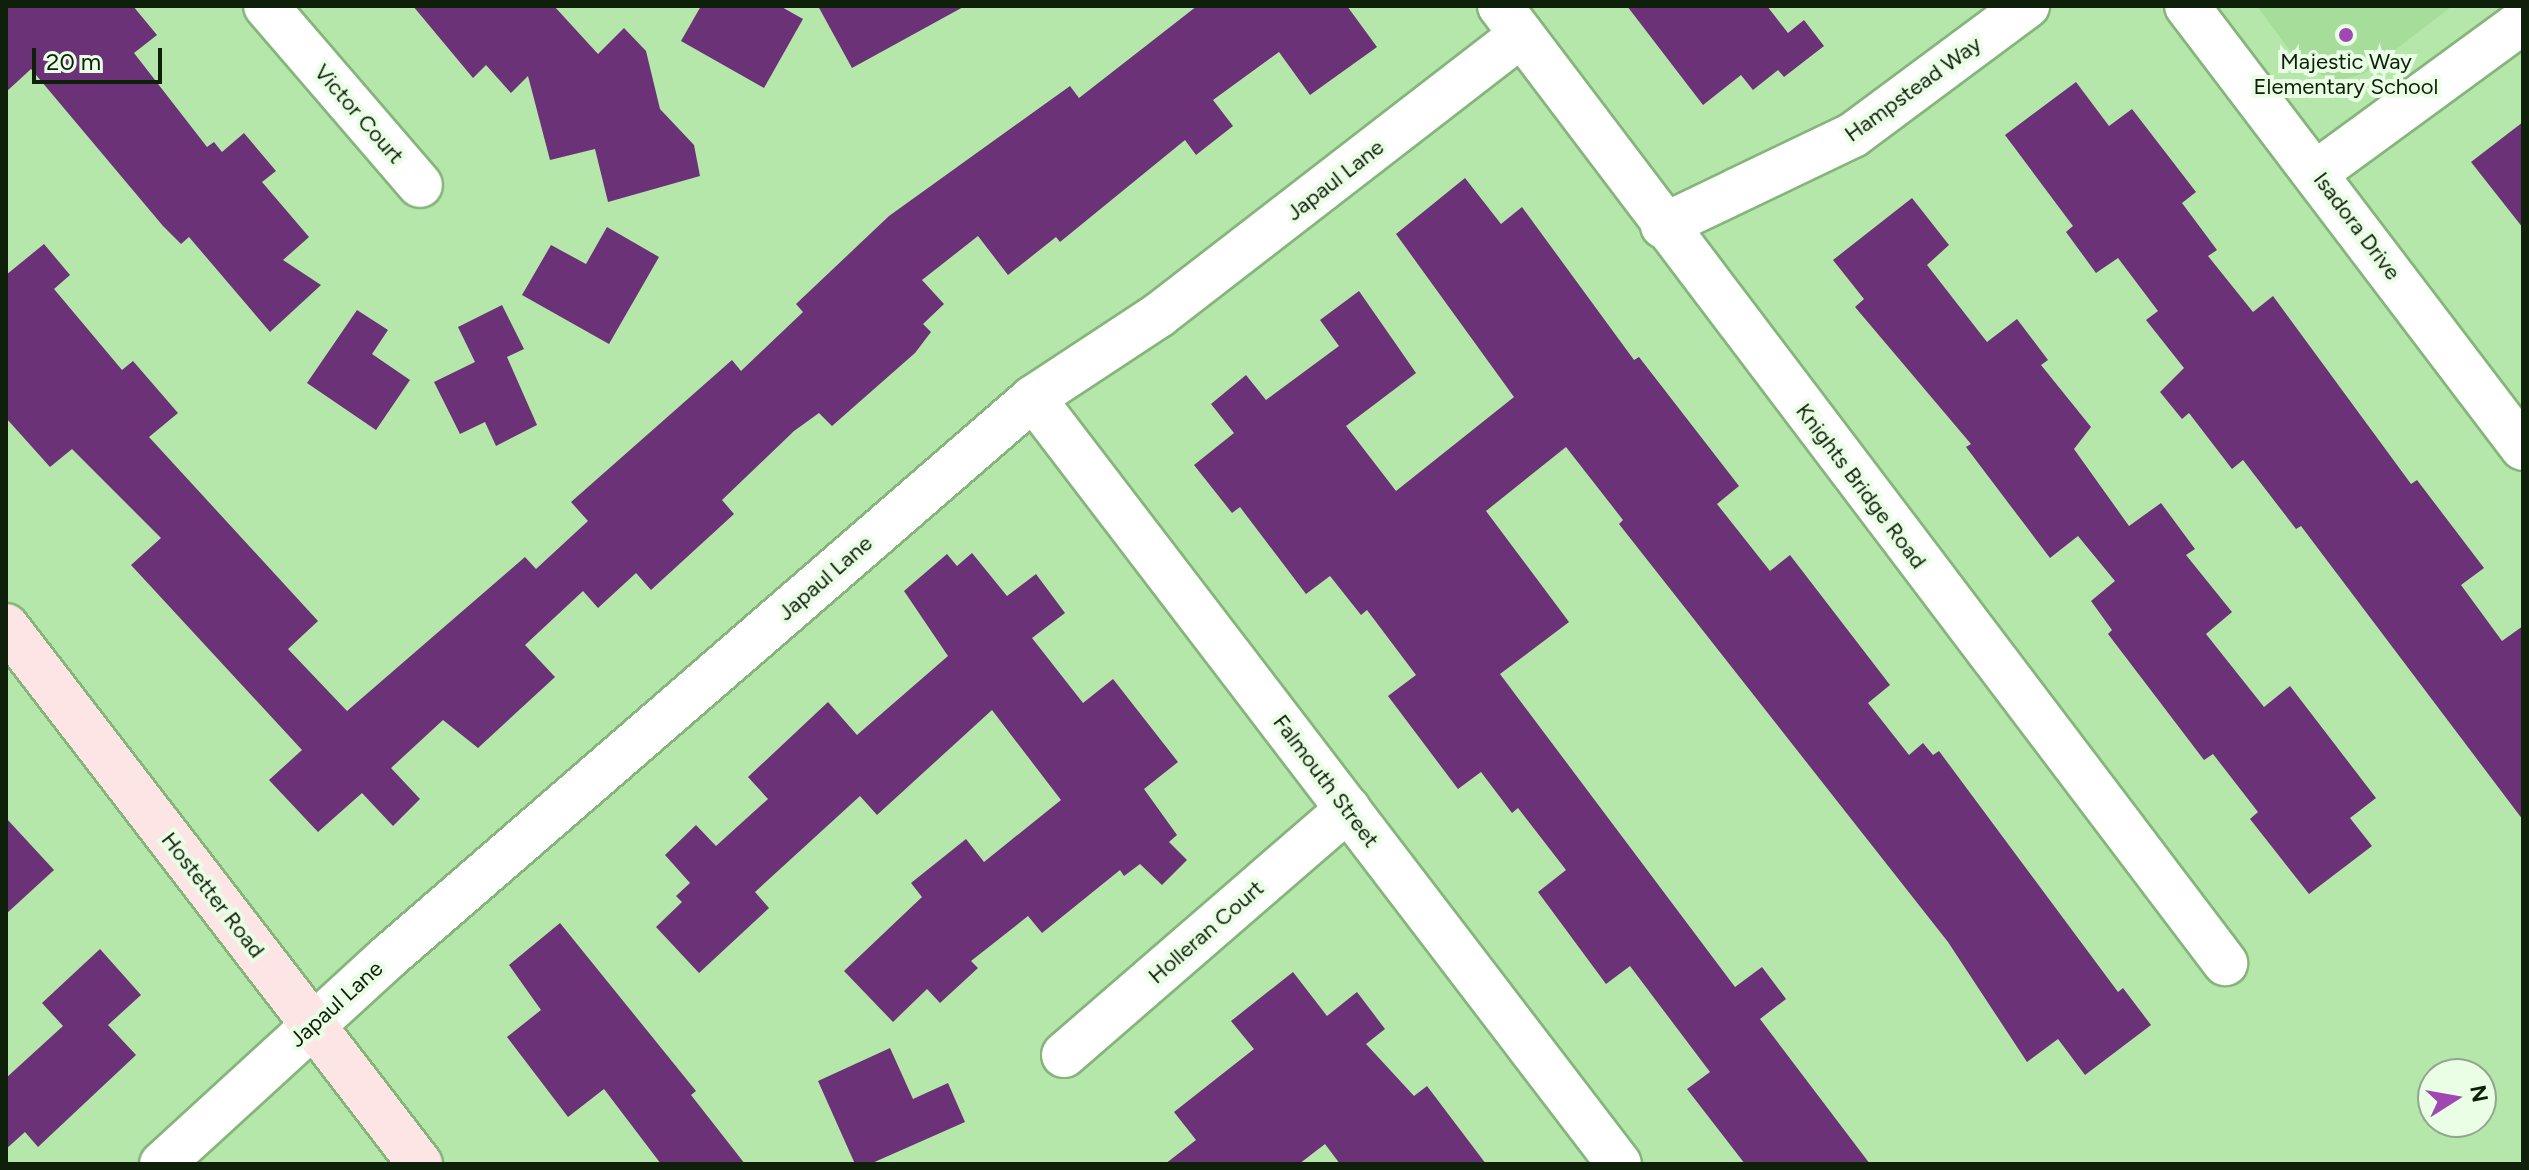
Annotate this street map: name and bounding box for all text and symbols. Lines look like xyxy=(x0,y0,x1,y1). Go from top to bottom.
marker: Majestic Way Elementary School xyxy=(2337,26,2355,44)
street label: Hampstead Way xyxy=(1840,31,1986,147)
scale bar xyxy=(36,32,166,82)
text: 20 m xyxy=(46,47,101,76)
place label: Majestic Way Elementary School xyxy=(2254,48,2438,100)
street label: Victor Court xyxy=(309,59,409,169)
street label: Japaul Lane xyxy=(1281,134,1389,226)
street label: Isadora Drive xyxy=(2308,167,2406,285)
street label: Knights Bridge Road xyxy=(1790,398,1932,574)
street label: Japaul Lane xyxy=(772,530,878,626)
street label: Falmouth Street xyxy=(1268,709,1384,853)
street label: Hostetter Road xyxy=(156,827,270,963)
street label: Holleran Court xyxy=(1143,875,1269,989)
street label: Japaul Lane xyxy=(284,955,388,1053)
north arrow xyxy=(2417,1058,2497,1138)
text: N xyxy=(2464,1083,2494,1105)

